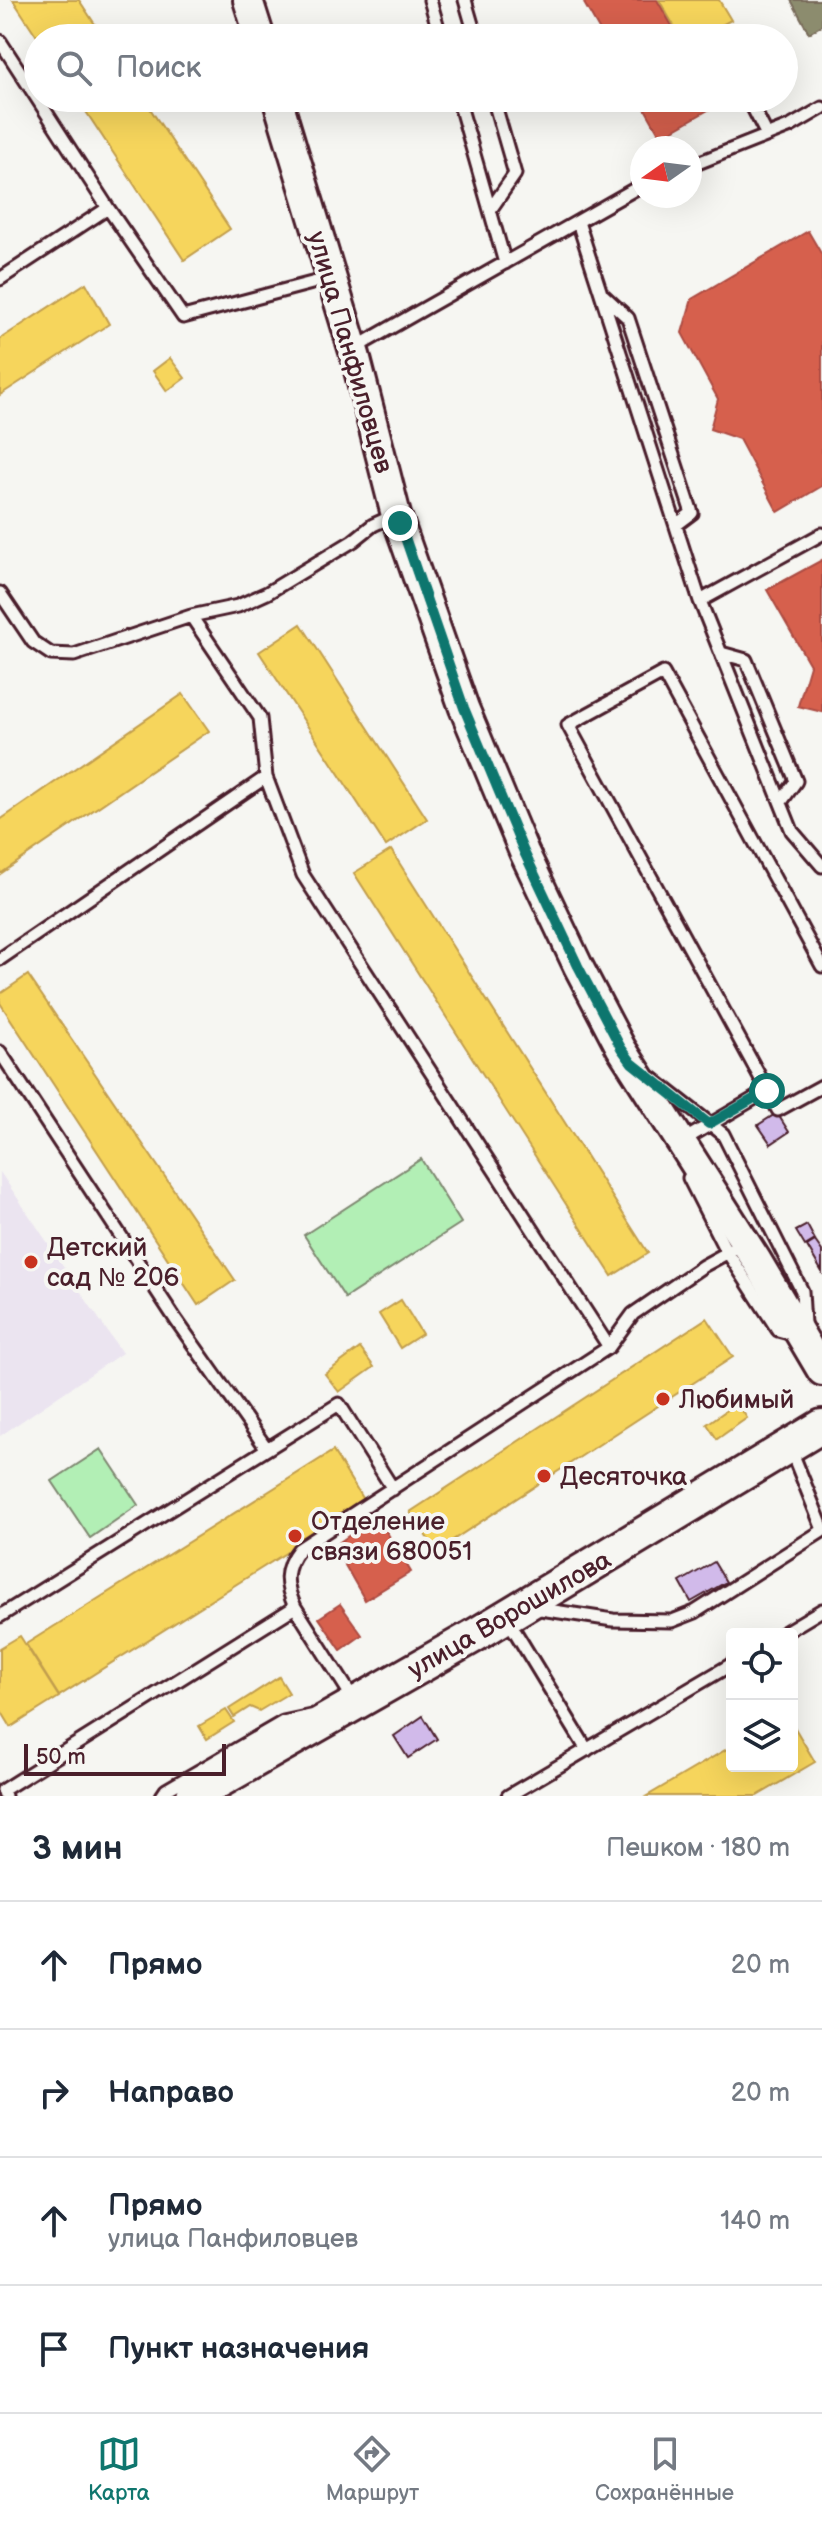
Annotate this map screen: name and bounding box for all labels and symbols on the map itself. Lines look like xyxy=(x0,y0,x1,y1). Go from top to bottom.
north arrow xyxy=(630,136,702,208)
street label: улица Панфиловцев xyxy=(300,228,399,477)
route end xyxy=(382,505,418,541)
route start xyxy=(749,1073,785,1109)
place label: Детский сад № 206 xyxy=(47,1233,179,1294)
marker: Детский сад № 206 xyxy=(22,1253,40,1271)
place label: Любимый xyxy=(678,1385,794,1416)
marker: Любимый xyxy=(654,1390,672,1408)
place label: Десяточка xyxy=(560,1462,687,1493)
marker: Десяточка xyxy=(535,1467,553,1485)
place label: Отделение связи 680051 xyxy=(311,1507,472,1568)
marker: Отделение связи 680051 xyxy=(286,1527,304,1545)
street label: улица Ворошилова xyxy=(403,1545,617,1686)
scale bar xyxy=(24,1740,226,1776)

